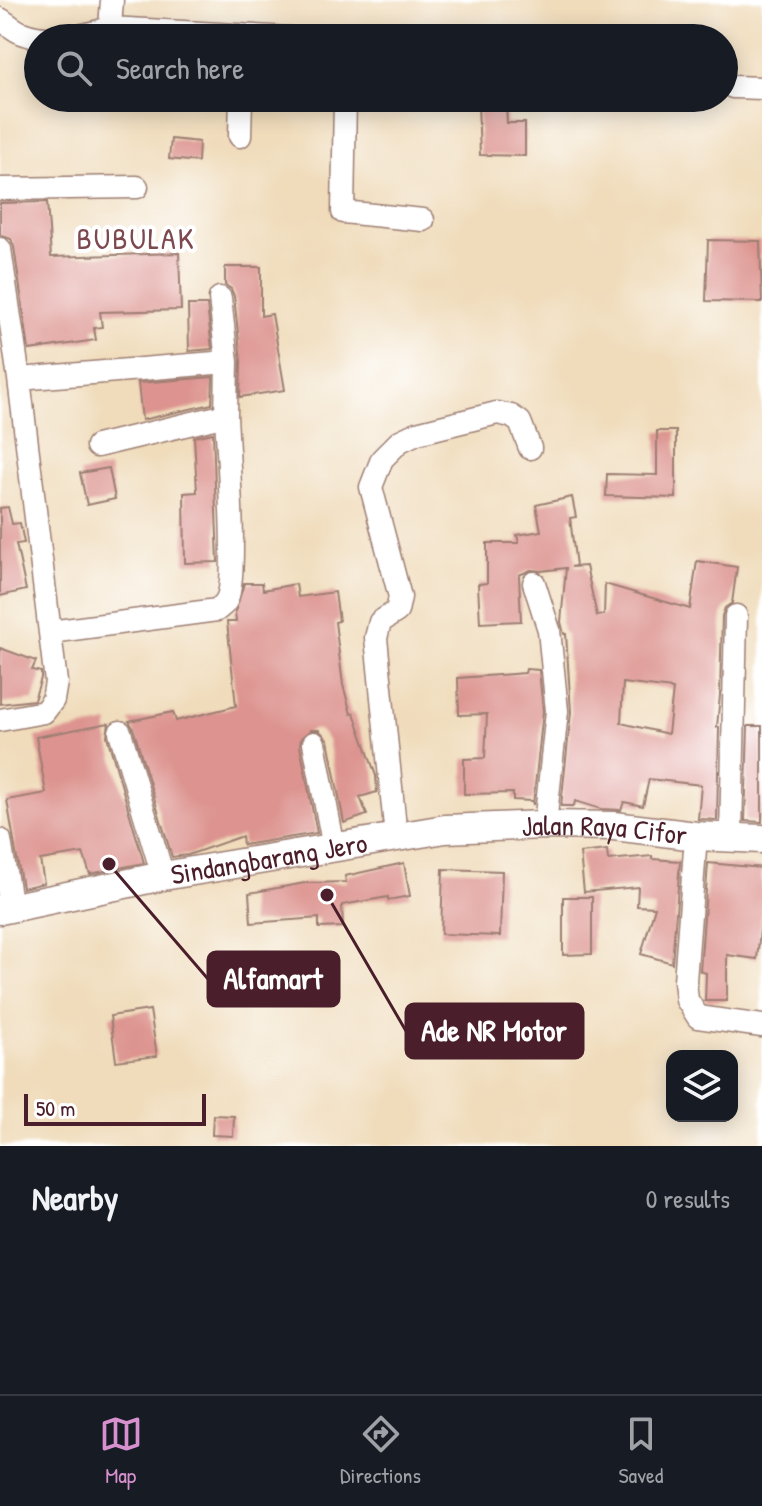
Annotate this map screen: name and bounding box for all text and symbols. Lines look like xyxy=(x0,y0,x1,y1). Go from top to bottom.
search box xyxy=(24,24,738,112)
icon: search xyxy=(52,46,96,90)
text: Search here xyxy=(116,48,244,88)
district label: BUBULAK xyxy=(77,218,195,258)
street label: Jalan Raya Cifor xyxy=(521,806,689,854)
street label: Sindangbarang Jero xyxy=(168,823,370,893)
callout: Alfamart xyxy=(208,952,339,1006)
text: Alfamart xyxy=(223,958,324,998)
callout: Ade NR Motor xyxy=(406,1004,583,1058)
text: Ade NR Motor xyxy=(421,1010,567,1050)
map controls xyxy=(666,1050,738,1122)
button: layers xyxy=(666,1050,738,1122)
scale bar xyxy=(24,1090,206,1126)
text: 50 m xyxy=(36,1093,75,1123)
text: Nearby xyxy=(32,1175,118,1221)
text: 0 results xyxy=(646,1181,730,1216)
tab: Map xyxy=(99,1412,143,1490)
tab: Directions xyxy=(340,1412,421,1490)
tab: Saved xyxy=(618,1412,663,1490)

